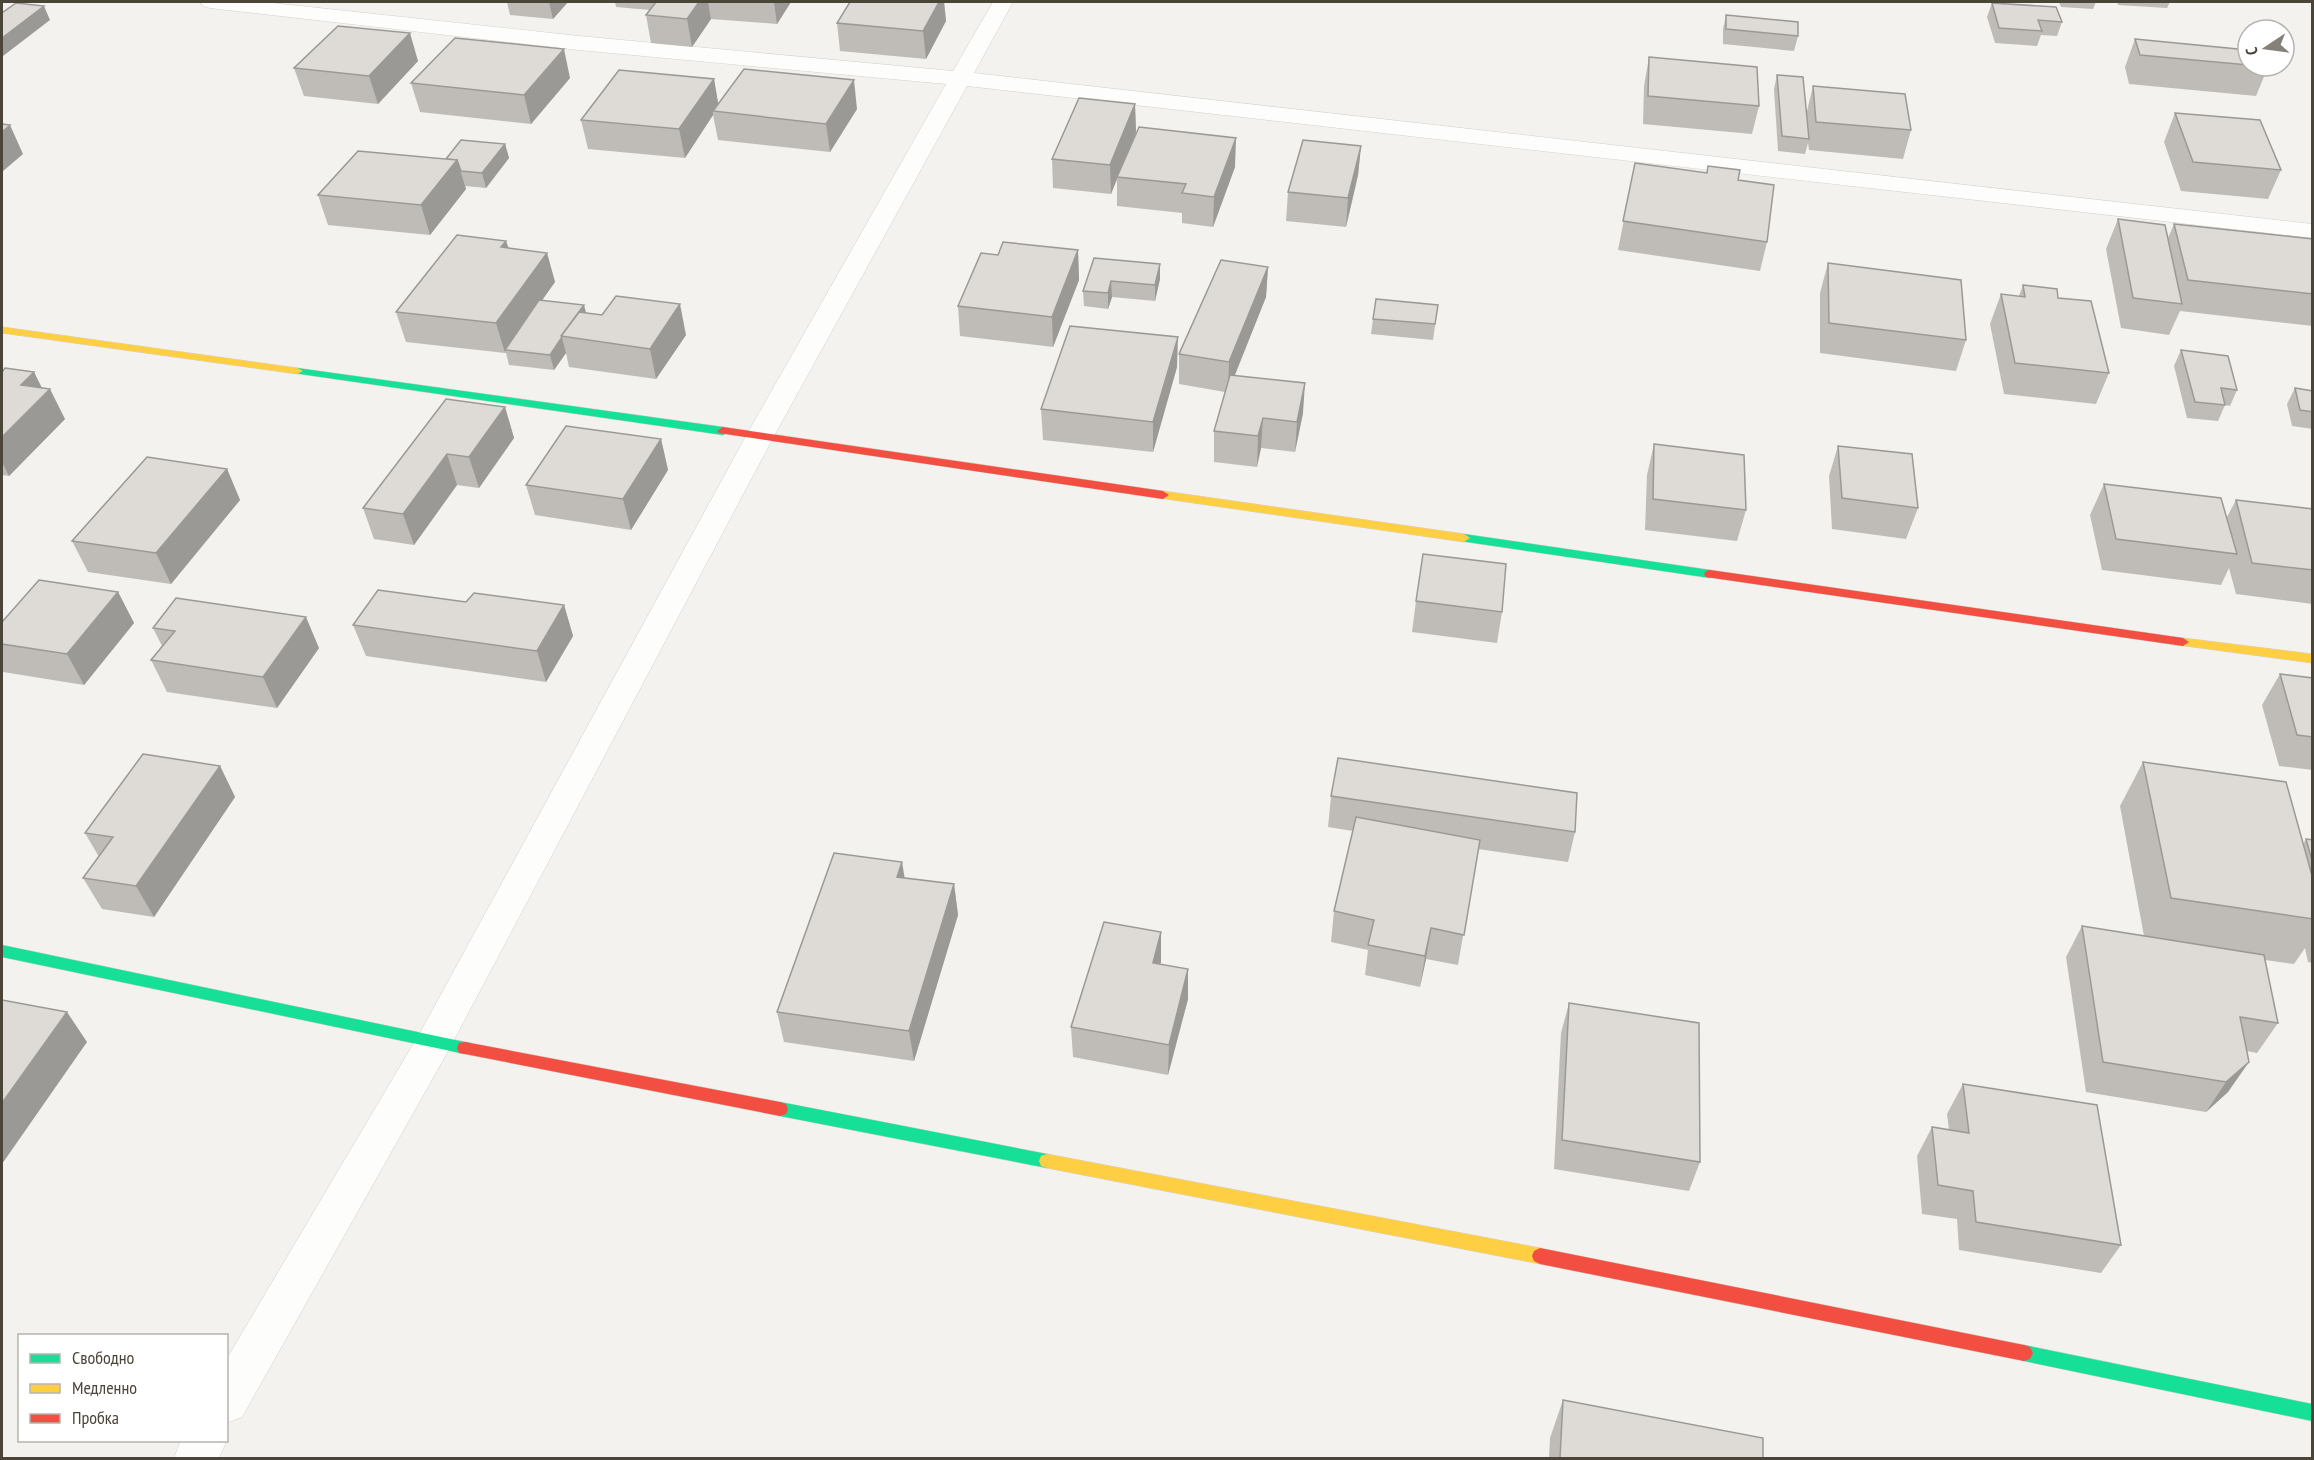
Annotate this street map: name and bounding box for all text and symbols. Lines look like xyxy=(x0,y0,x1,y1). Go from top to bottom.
north arrow xyxy=(2236,18,2296,78)
text: С xyxy=(2241,45,2262,57)
legend xyxy=(18,1334,228,1442)
text: Свободно xyxy=(72,1346,135,1369)
text: Медленно xyxy=(72,1376,137,1399)
text: Пробка xyxy=(72,1406,119,1429)

